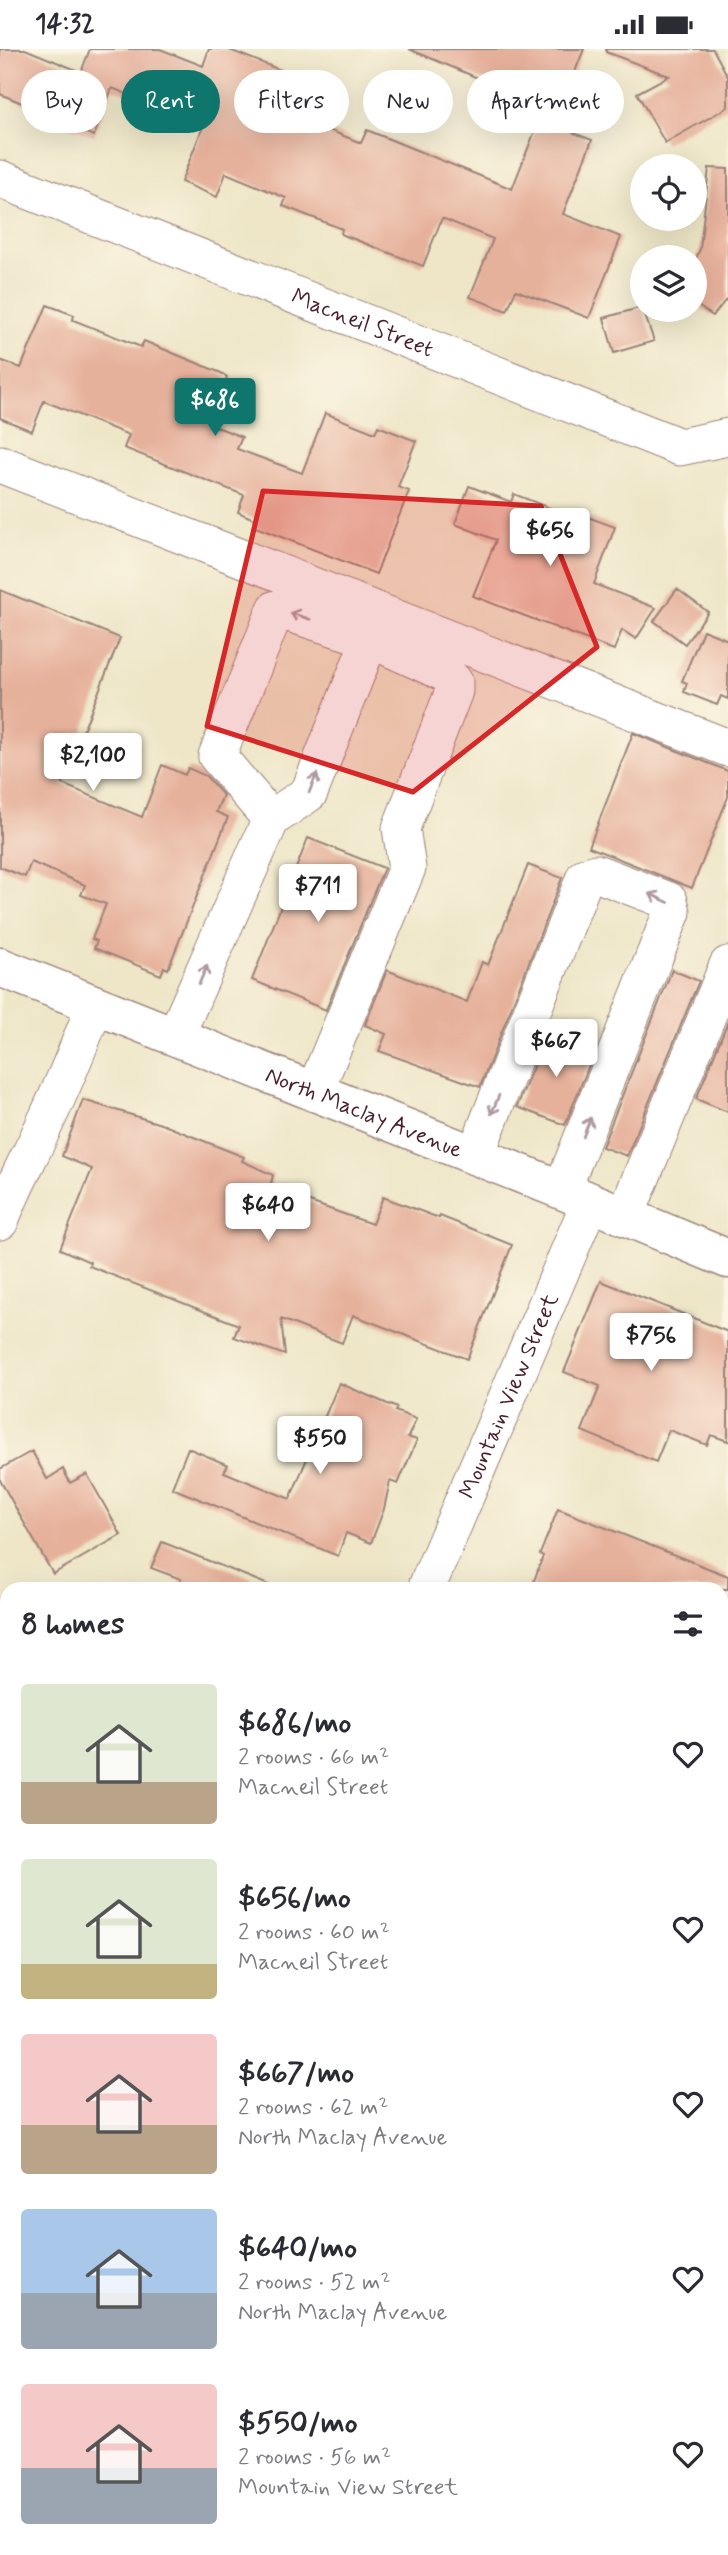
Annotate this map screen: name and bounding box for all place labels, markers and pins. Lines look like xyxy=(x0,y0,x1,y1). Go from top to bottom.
pin: $686 xyxy=(174,379,256,438)
pin: $656 xyxy=(509,509,591,568)
pin: $2,100 xyxy=(36,733,150,793)
pin: $711 xyxy=(277,865,359,924)
pin: $667 xyxy=(515,1019,597,1079)
pin: $640 xyxy=(227,1183,309,1243)
pin: $756 xyxy=(610,1313,692,1373)
pin: $550 xyxy=(279,1417,361,1476)

